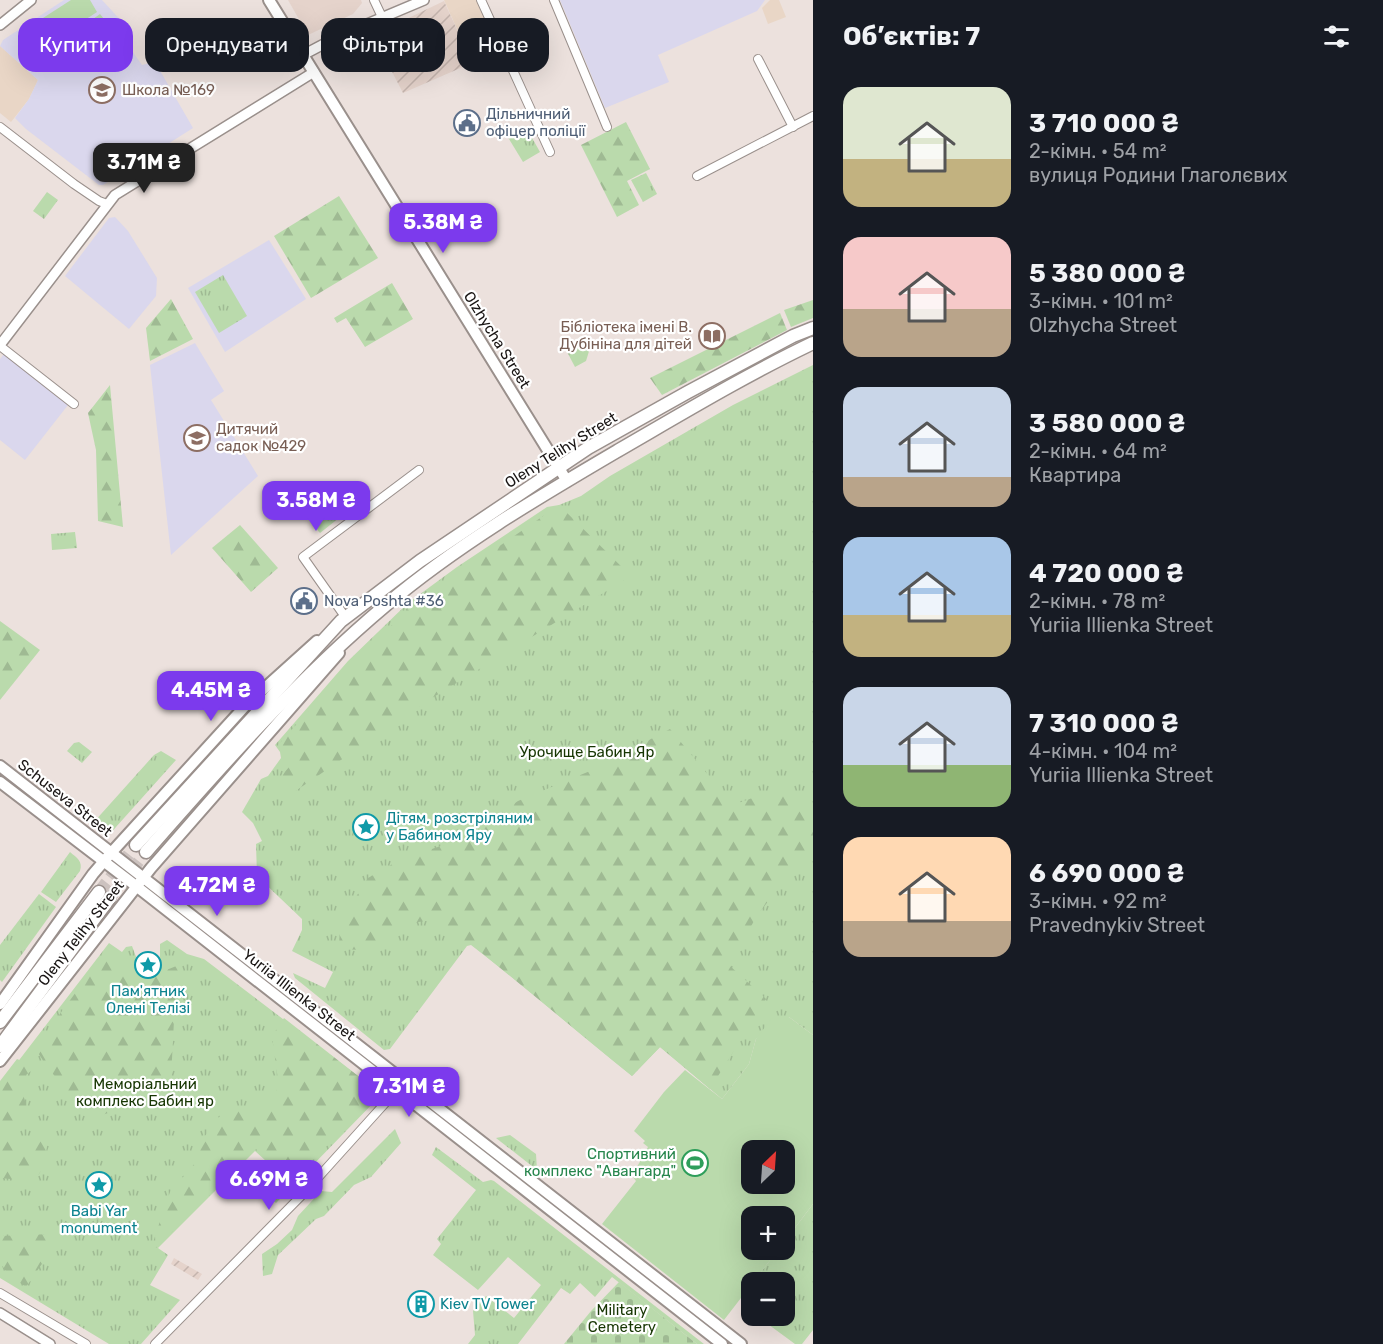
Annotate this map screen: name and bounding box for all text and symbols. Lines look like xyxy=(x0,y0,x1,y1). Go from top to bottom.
chip: Купити xyxy=(18,18,133,72)
chip: Орендувати xyxy=(145,18,309,72)
chip: Фільтри xyxy=(321,18,445,72)
chip: Нове xyxy=(457,18,549,72)
icon: filters xyxy=(1320,20,1353,53)
text: Об’єктів: 7 xyxy=(843,21,980,52)
school or university icon: Школа №169 xyxy=(87,75,117,105)
place label: Школа №169 xyxy=(122,81,215,99)
place label: Дільничний офіцер поліції xyxy=(486,105,586,140)
public building icon: Дільничний офіцер поліції xyxy=(452,108,482,138)
text: 3 710 000 ₴ xyxy=(1029,108,1179,139)
icon: home xyxy=(891,111,963,183)
text: 2-кімн. · 54 m² xyxy=(1029,139,1167,163)
pin: 3.71M ₴ xyxy=(89,143,199,194)
text: 3.71M ₴ xyxy=(107,150,181,174)
text: вулиця Родини Глаголєвих xyxy=(1029,163,1288,187)
pin: 5.38M ₴ xyxy=(388,203,498,254)
text: 5.38M ₴ xyxy=(403,210,483,234)
text: 5 380 000 ₴ xyxy=(1029,258,1186,289)
icon: home xyxy=(891,261,963,333)
street label: Olzhycha Street xyxy=(460,288,534,392)
text: 3-кімн. · 101 m² xyxy=(1029,289,1173,313)
text: Olzhycha Street xyxy=(1029,313,1177,337)
place label: Бібліотека імені В. Дубініна для дітей xyxy=(560,318,692,353)
library icon: Бібліотека імені В. Дубініна для дітей xyxy=(697,321,727,351)
street label: Oleny Telihy Street xyxy=(502,408,621,492)
text: 3 580 000 ₴ xyxy=(1029,408,1186,439)
icon: home xyxy=(891,411,963,483)
place label: Дитячий садок №429 xyxy=(216,420,306,455)
school or university icon: Дитячий садок №429 xyxy=(182,423,212,453)
text: 2-кімн. · 64 m² xyxy=(1029,439,1167,463)
text: Квартира xyxy=(1029,463,1121,487)
pin: 3.58M ₴ xyxy=(261,481,371,532)
text: 3.58M ₴ xyxy=(276,488,356,512)
text: 4 720 000 ₴ xyxy=(1029,558,1184,589)
icon: home xyxy=(891,561,963,633)
public building icon: Nova Poshta #36 xyxy=(289,586,319,616)
text: 2-кімн. · 78 m² xyxy=(1029,589,1165,613)
place label: Nova Poshta #36 xyxy=(324,592,444,610)
text: Yuriia Illienka Street xyxy=(1029,613,1213,637)
pin: 4.45M ₴ xyxy=(156,671,266,722)
text: 4.45M ₴ xyxy=(171,678,251,702)
text: 7 310 000 ₴ xyxy=(1029,708,1179,739)
icon: home xyxy=(891,711,963,783)
text: 4-кімн. · 104 m² xyxy=(1029,739,1177,763)
park label: Урочище Бабин Яр xyxy=(520,743,654,761)
street label: Schuseva Street xyxy=(14,756,116,841)
text: Yuriia Illienka Street xyxy=(1029,763,1213,787)
place label: Дітям, розстріляним у Бабином Яру xyxy=(386,809,533,844)
place icon: Дітям, розстріляним у Бабином Яру xyxy=(351,812,381,842)
text: 6 690 000 ₴ xyxy=(1029,858,1184,889)
icon: home xyxy=(891,861,963,933)
pin: 4.72M ₴ xyxy=(162,866,272,917)
text: 4.72M ₴ xyxy=(178,873,256,897)
street label: Oleny Telihy Street xyxy=(34,877,128,989)
text: 3-кімн. · 92 m² xyxy=(1029,889,1167,913)
text: Pravednykiv Street xyxy=(1029,913,1205,937)
street label: Yuriia Illienka Street xyxy=(239,945,359,1045)
place icon: Пам'ятник Олені Телізі xyxy=(133,950,163,980)
place label: Пам'ятник Олені Телізі xyxy=(106,982,190,1017)
pin: 7.31M ₴ xyxy=(354,1067,464,1118)
text: 7.31M ₴ xyxy=(372,1074,446,1098)
park label: Меморіальний комплекс Бабин яр xyxy=(76,1075,214,1110)
north arrow xyxy=(741,1140,795,1194)
map controls xyxy=(741,1140,795,1326)
place label: Спортивний комплекс "Авангард" xyxy=(524,1145,676,1180)
sports icon: Спортивний комплекс "Авангард" xyxy=(680,1148,710,1178)
pin: 6.69M ₴ xyxy=(214,1160,324,1211)
text: 6.69M ₴ xyxy=(230,1167,308,1191)
place icon: Babi Yar monument xyxy=(84,1170,114,1200)
place label: Babi Yar monument xyxy=(61,1202,137,1237)
button: + xyxy=(741,1206,795,1260)
button: − xyxy=(741,1272,795,1326)
building icon: Kiev TV Tower xyxy=(406,1289,436,1319)
place label: Kiev TV Tower xyxy=(440,1295,535,1313)
park label: Military Cemetery xyxy=(588,1301,656,1336)

